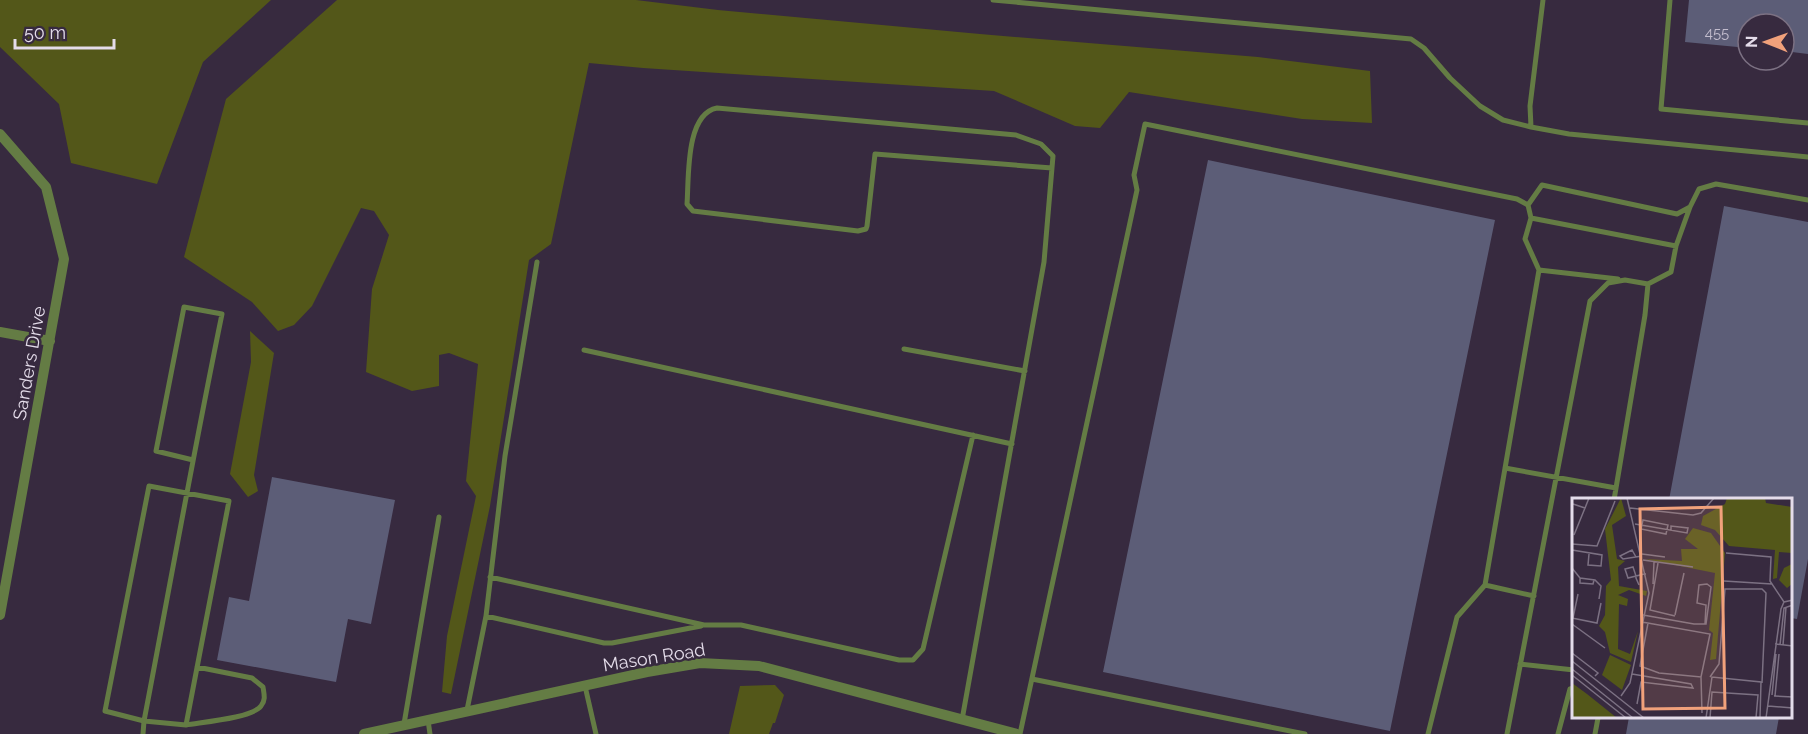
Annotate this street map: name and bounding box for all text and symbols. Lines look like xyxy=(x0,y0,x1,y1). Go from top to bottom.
scale bar xyxy=(15,12,114,50)
north arrow xyxy=(1736,12,1796,72)
text: 50 m xyxy=(24,22,66,43)
house number: 455 xyxy=(1705,24,1729,42)
text: N xyxy=(1742,35,1761,48)
street label: Sanders Drive xyxy=(9,304,49,422)
inset map xyxy=(1572,498,1793,719)
street label: Mason Road xyxy=(601,639,707,675)

